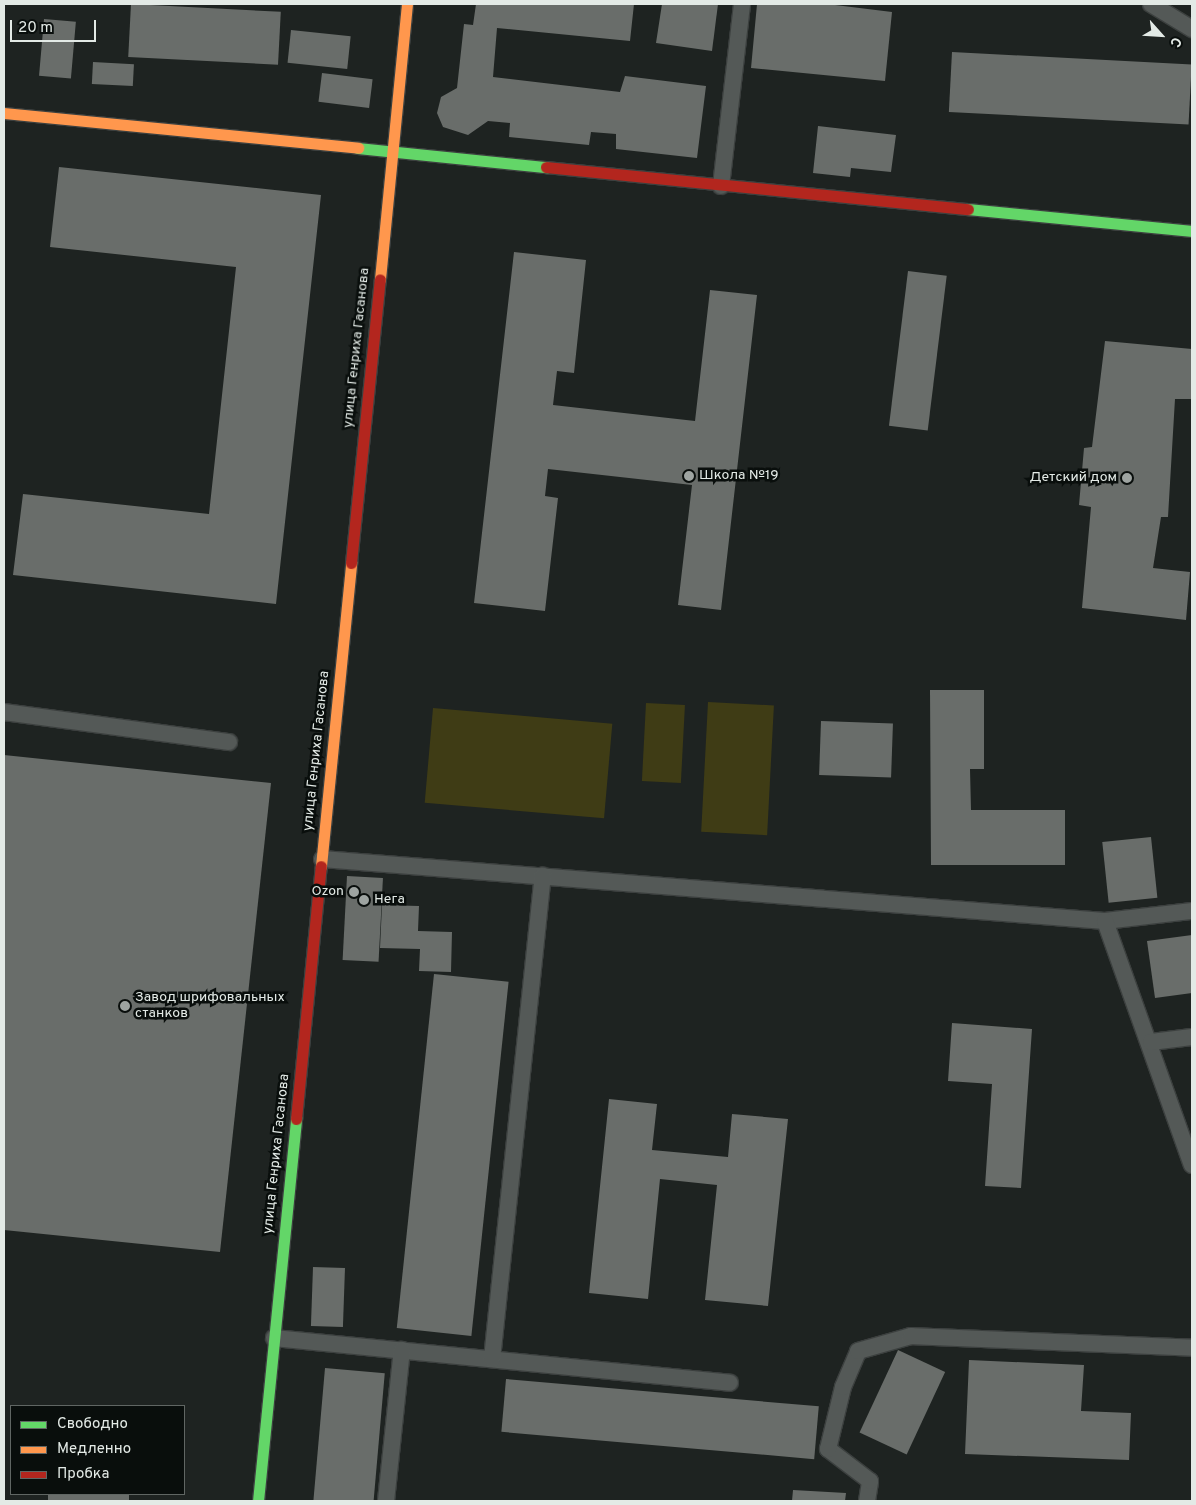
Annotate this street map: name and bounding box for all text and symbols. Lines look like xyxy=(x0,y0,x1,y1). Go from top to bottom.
scale bar xyxy=(12,10,99,42)
north arrow xyxy=(1136,10,1186,60)
text: 20 m xyxy=(18,19,53,38)
text: С xyxy=(1165,34,1185,50)
street label: улица Генриха Гасанова xyxy=(340,267,374,429)
place label: Школа №19 xyxy=(699,468,779,484)
marker: Школа №19 xyxy=(683,470,695,482)
place label: Детский дом xyxy=(1029,470,1117,486)
marker: Детский дом xyxy=(1121,472,1133,484)
street label: улица Генриха Гасанова xyxy=(300,670,334,832)
place label: Ozon xyxy=(311,884,344,900)
marker: Ozon xyxy=(348,886,360,898)
place label: Нега xyxy=(374,892,405,908)
marker: Нега xyxy=(358,894,370,906)
place label: Завод шрифовальных станков xyxy=(135,990,285,1022)
marker: Завод шрифовальных станков xyxy=(119,1000,131,1012)
street label: улица Генриха Гасанова xyxy=(260,1073,294,1235)
legend xyxy=(10,1405,185,1495)
text: Свободно xyxy=(57,1415,128,1434)
text: Медленно xyxy=(57,1440,131,1459)
text: Пробка xyxy=(57,1465,109,1484)

